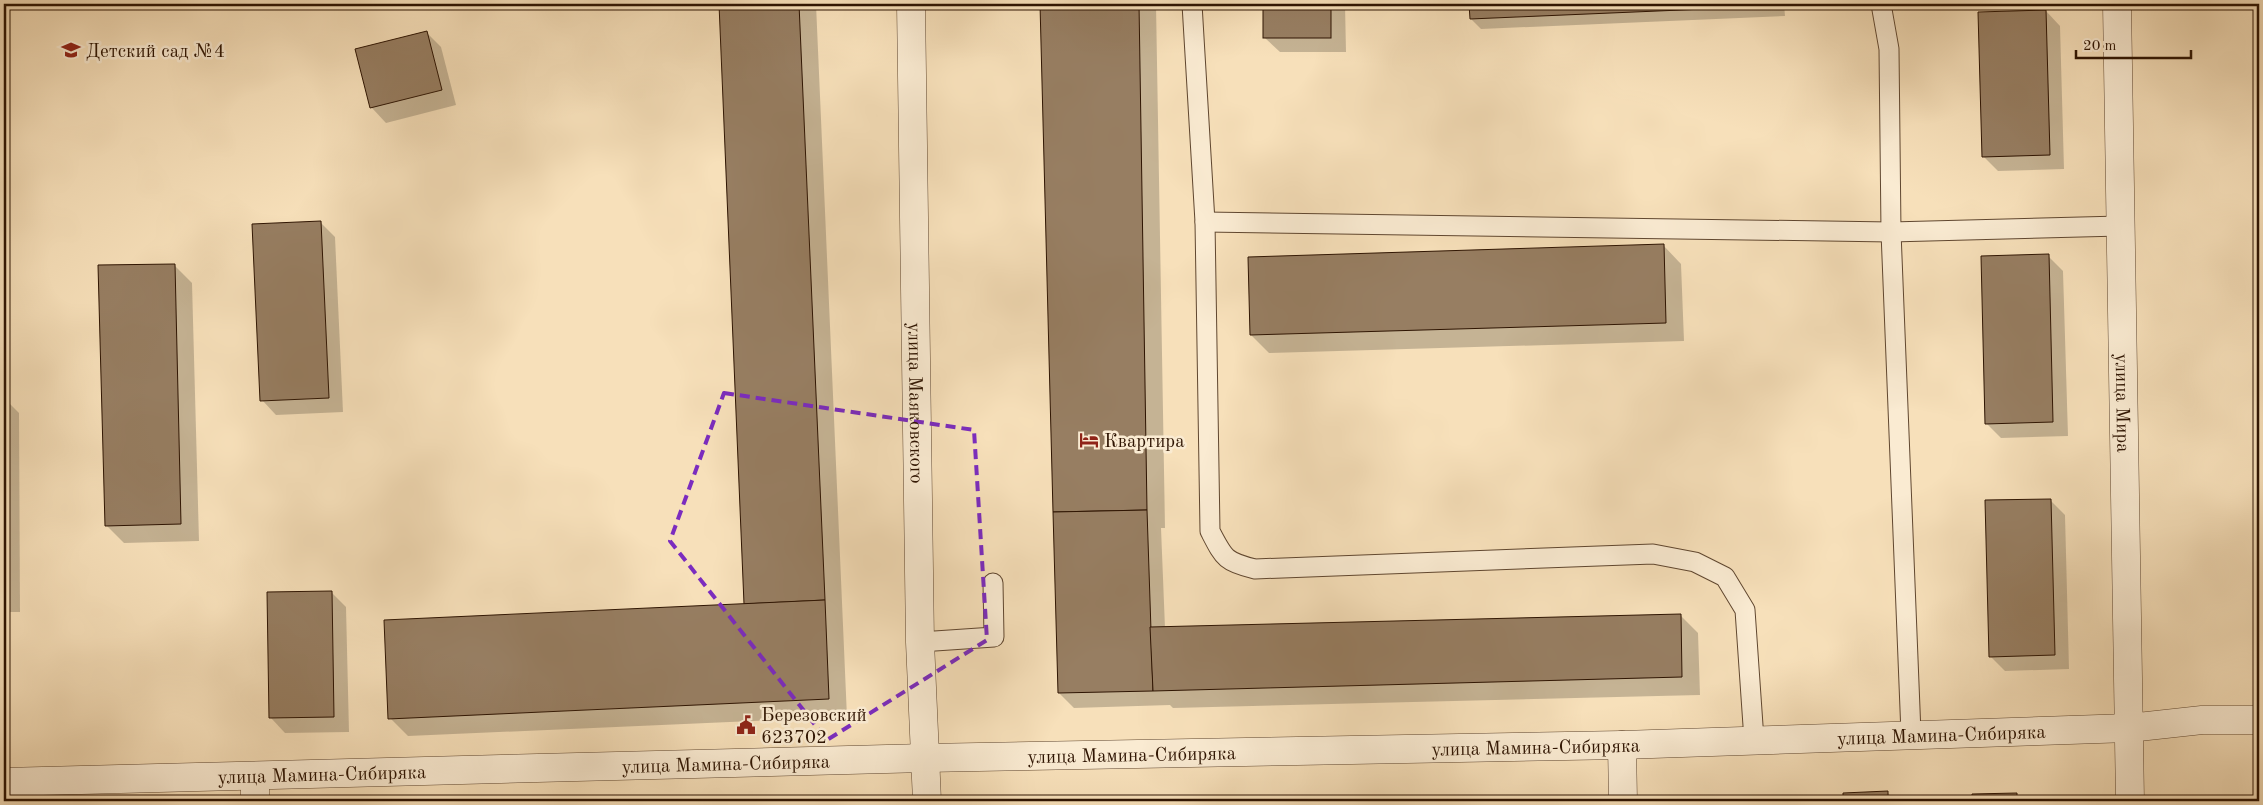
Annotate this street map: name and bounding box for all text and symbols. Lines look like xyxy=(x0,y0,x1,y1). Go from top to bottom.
scale bar xyxy=(2076,28,2190,60)
school or university icon: Детский сад №4 xyxy=(60,39,82,61)
text: 20 m xyxy=(2083,39,2117,54)
place label: Детский сад №4 xyxy=(86,43,225,62)
street label: улица Маяковского xyxy=(903,322,925,484)
street label: улица Мира xyxy=(2111,353,2131,453)
hotel icon: Квартира xyxy=(1078,429,1100,451)
place label: Квартира xyxy=(1104,433,1185,452)
place label: Березовский 623702 xyxy=(761,707,867,748)
public building icon: Березовский 623702 xyxy=(735,714,757,736)
street label: улица Мамина-Сибиряка xyxy=(1837,724,2047,750)
street label: улица Мамина-Сибиряка xyxy=(1431,737,1641,761)
street label: улица Мамина-Сибиряка xyxy=(1027,745,1237,768)
street label: улица Мамина-Сибиряка xyxy=(621,753,831,778)
street label: улица Мамина-Сибиряка xyxy=(217,764,427,788)

